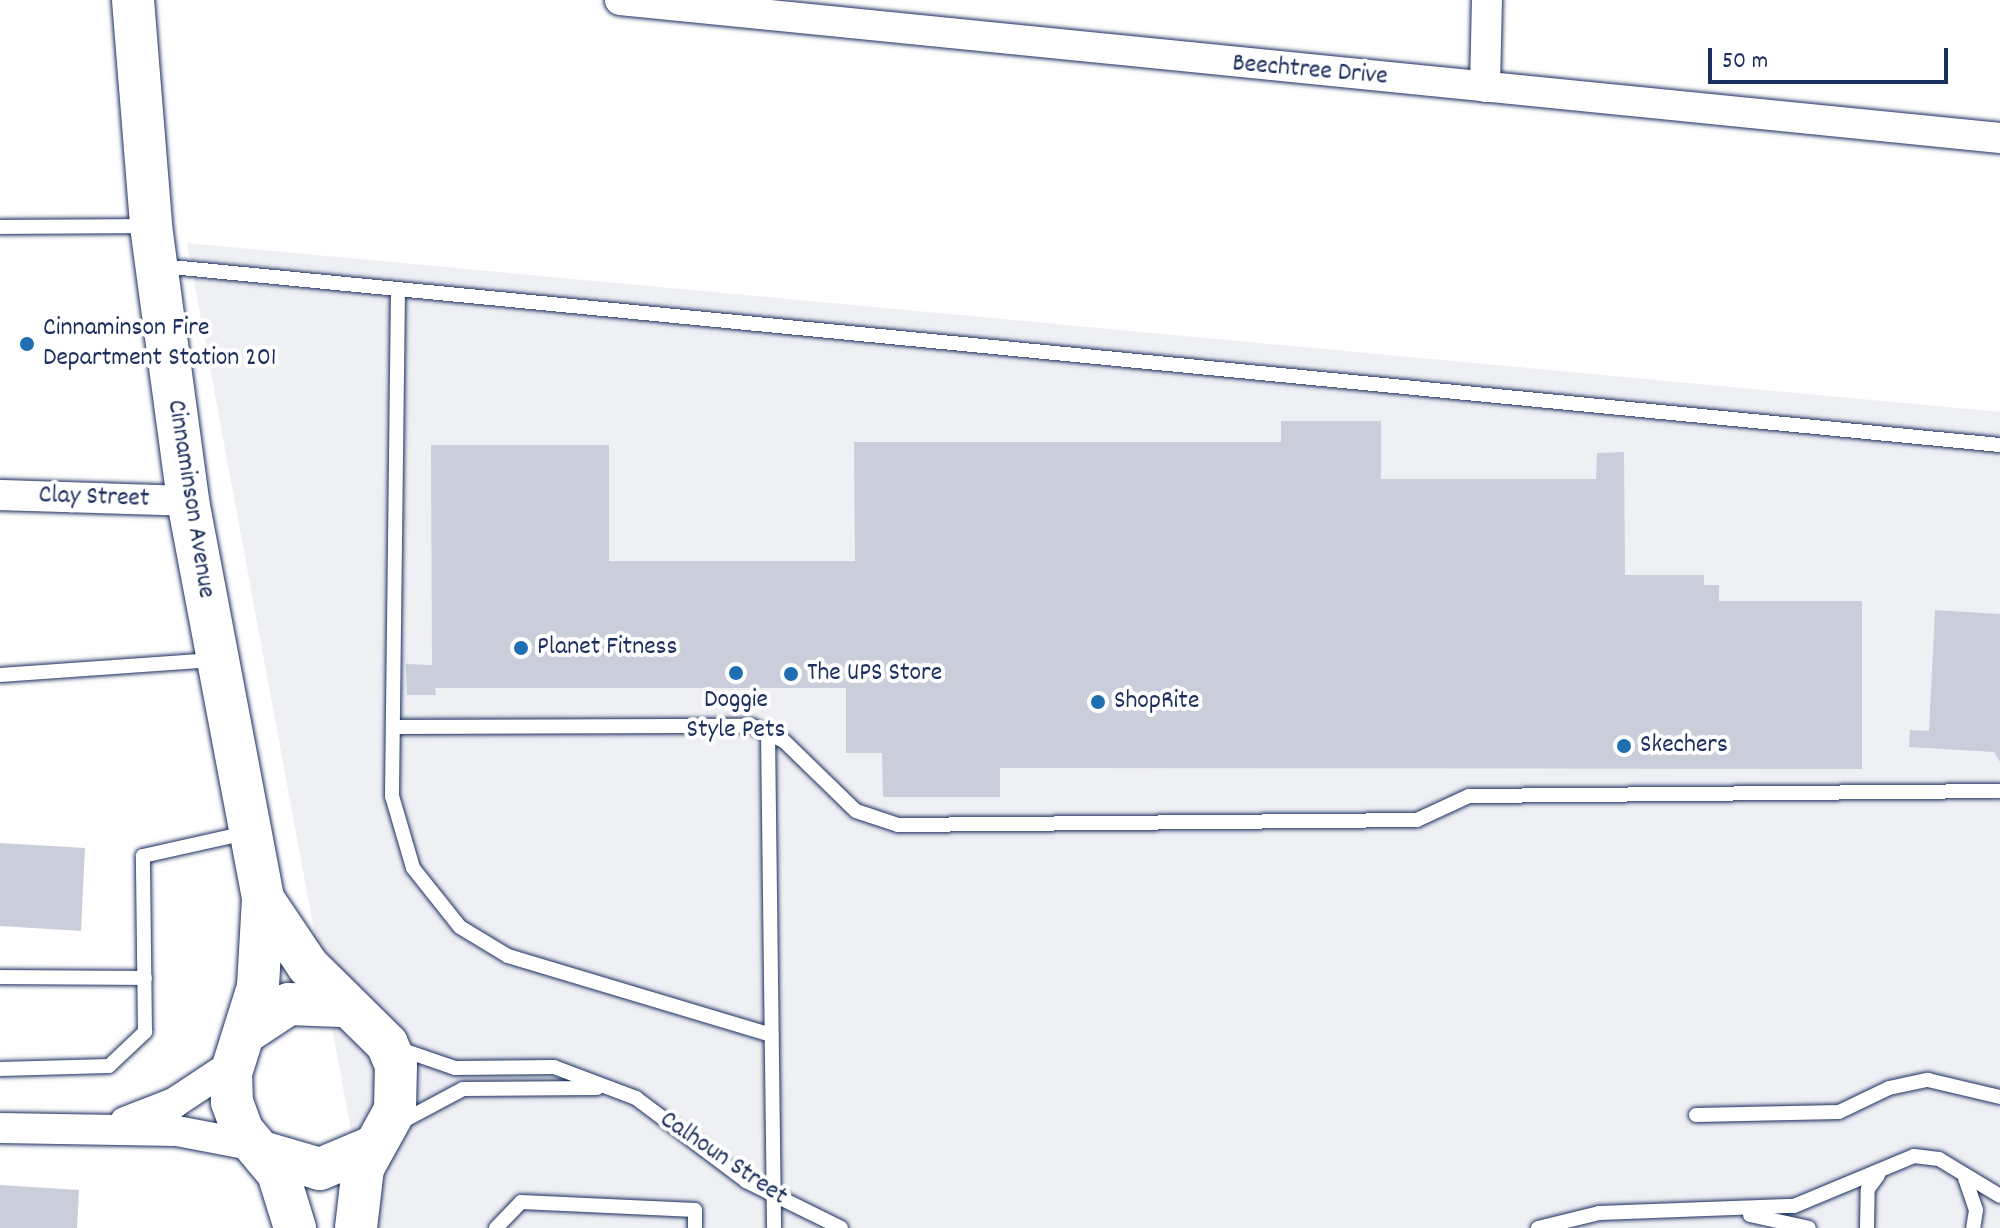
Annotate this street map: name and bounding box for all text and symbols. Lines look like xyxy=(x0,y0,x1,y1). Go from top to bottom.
scale bar xyxy=(1712,32,1952,82)
text: 50 m xyxy=(1722,45,1768,79)
street label: Beechtree Drive xyxy=(1231,49,1389,93)
place label: Cinnaminson Fire Department Station 201 xyxy=(43,313,277,374)
marker: Cinnaminson Fire Department Station 201 xyxy=(18,335,36,353)
street label: Cinnaminson Avenue xyxy=(159,398,221,600)
street label: Clay Street xyxy=(38,480,150,516)
place label: Planet Fitness xyxy=(537,632,677,664)
marker: Planet Fitness xyxy=(512,639,530,657)
place label: The UPS Store xyxy=(807,658,942,690)
marker: Doggie Style Pets xyxy=(727,664,745,682)
marker: The UPS Store xyxy=(782,665,800,683)
place label: Doggie Style Pets xyxy=(687,685,785,746)
place label: ShopRite xyxy=(1114,686,1199,718)
marker: ShopRite xyxy=(1089,693,1107,711)
place label: Skechers xyxy=(1640,730,1728,762)
marker: Skechers xyxy=(1615,737,1633,755)
street label: Calhoun Street xyxy=(653,1105,793,1213)

